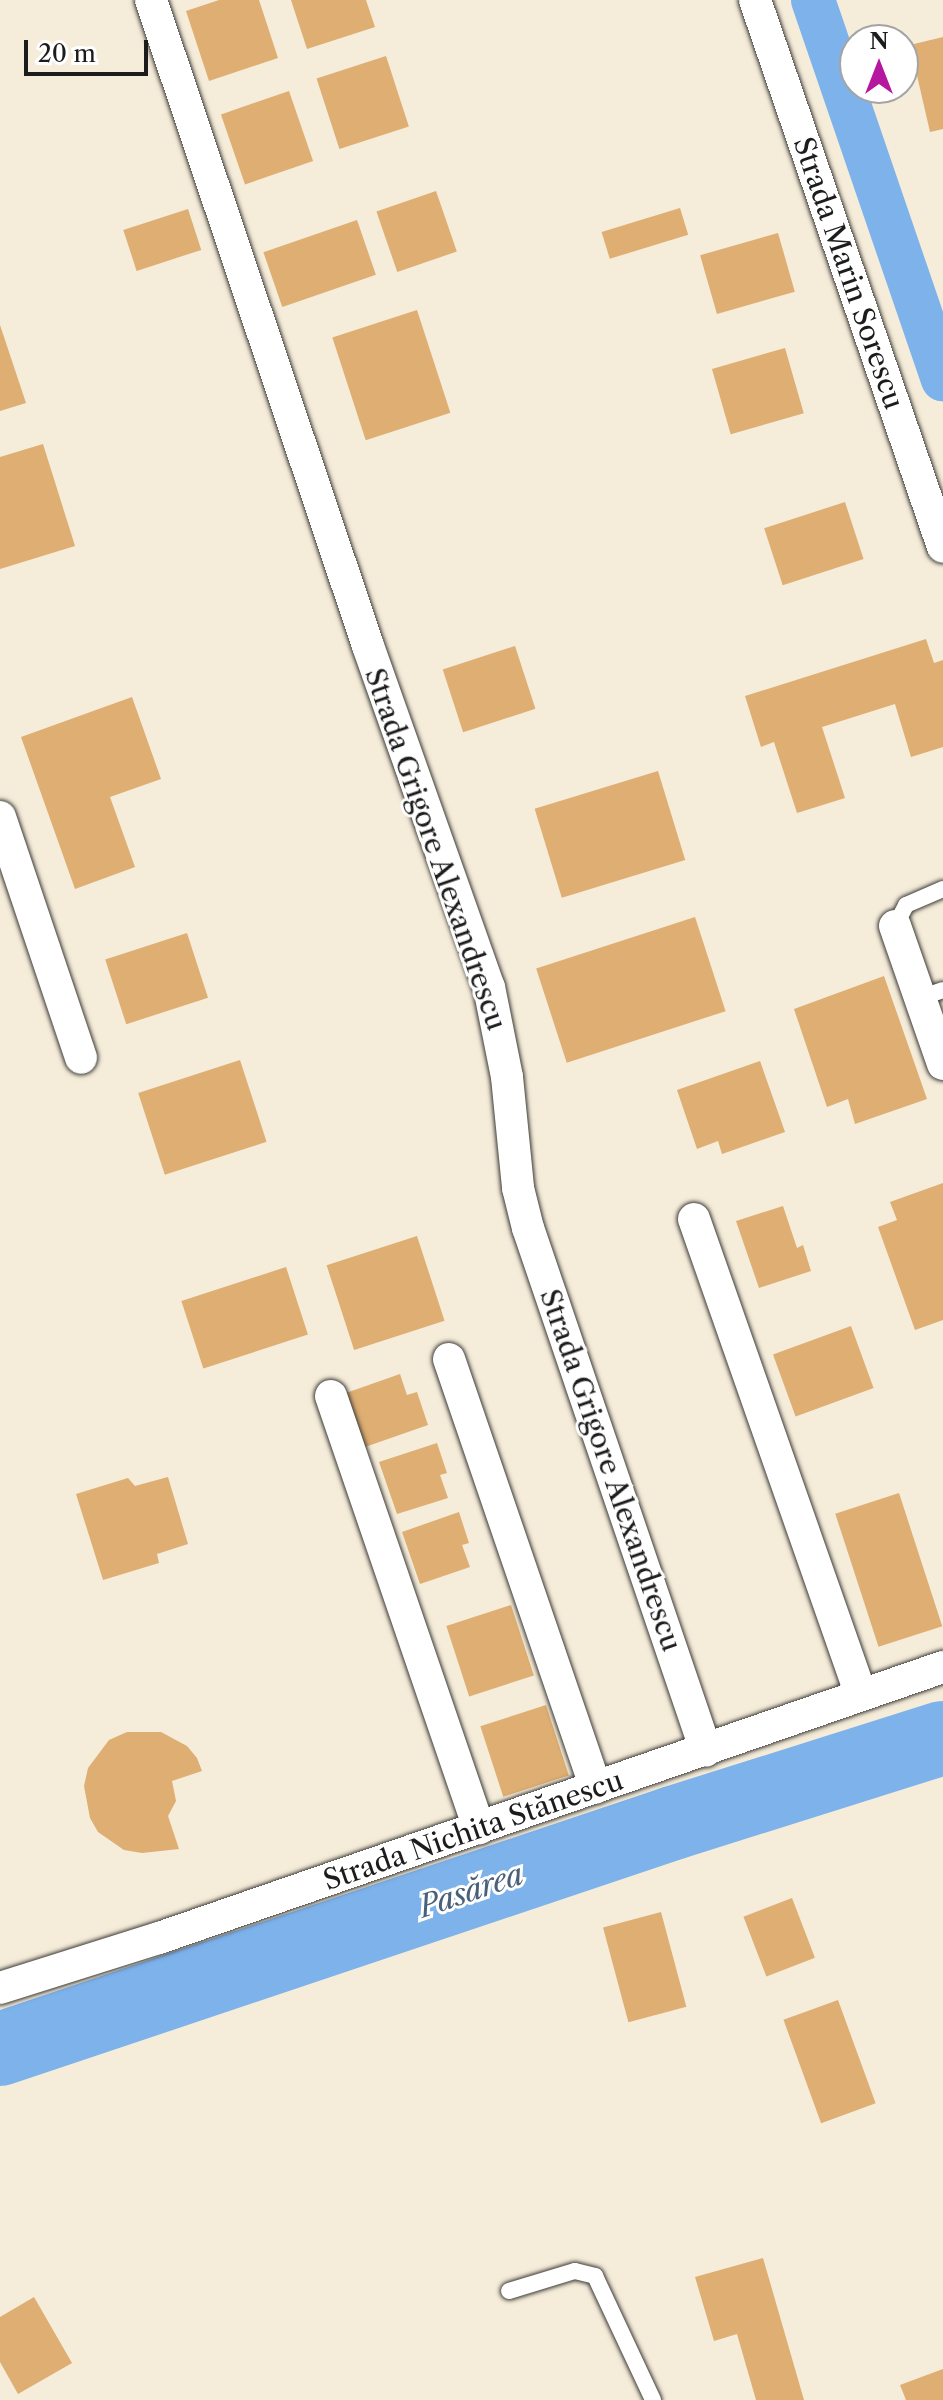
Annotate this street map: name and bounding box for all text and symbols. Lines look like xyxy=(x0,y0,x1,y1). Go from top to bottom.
scale bar xyxy=(28,24,152,74)
north arrow xyxy=(839,24,919,104)
text: N xyxy=(869,28,889,55)
text: 20 m xyxy=(38,39,96,68)
street label: Strada Marin Sorescu xyxy=(787,132,911,414)
street label: Strada Grigore Alexandrescu xyxy=(358,663,514,1035)
street label: Strada Grigore Alexandrescu xyxy=(533,1284,689,1656)
street label: Strada Nichita Stănescu xyxy=(318,1763,628,1897)
water label: Pasărea xyxy=(414,1856,528,1926)

